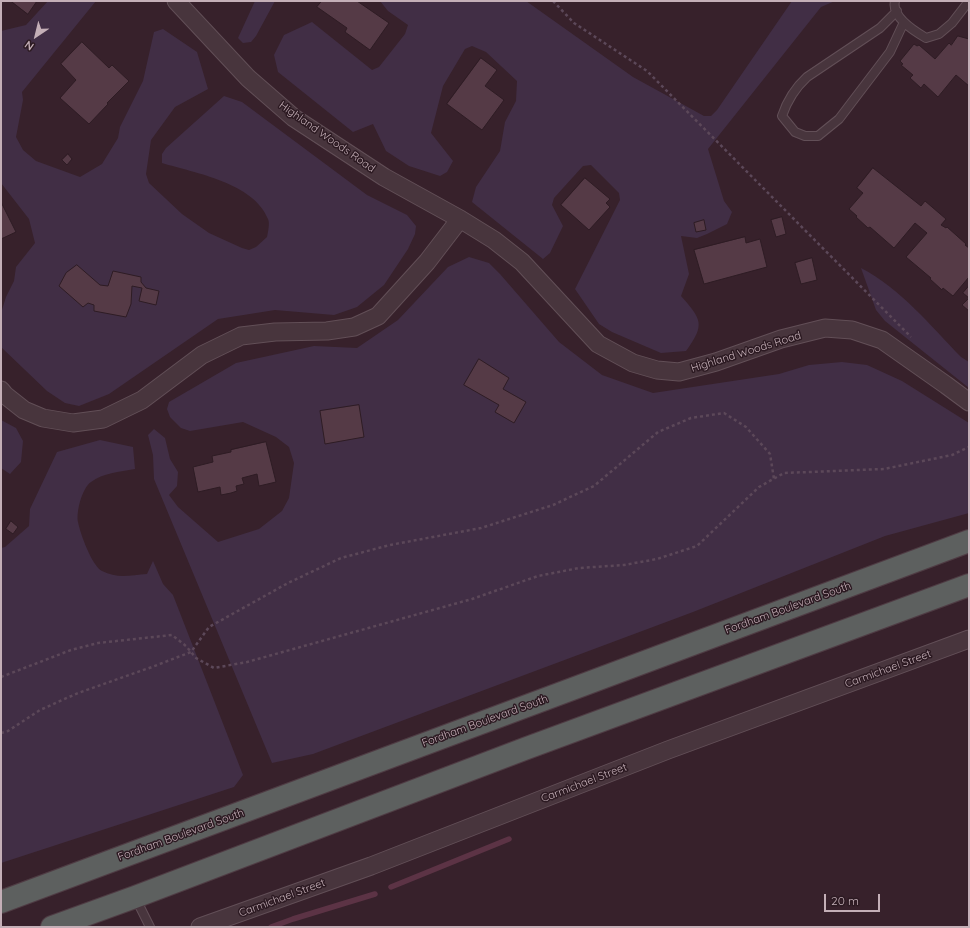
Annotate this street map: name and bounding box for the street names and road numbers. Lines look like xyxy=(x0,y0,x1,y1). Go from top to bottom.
street label: Highland Woods Road xyxy=(276,99,378,175)
street label: Highland Woods Road xyxy=(689,329,803,375)
street label: Fordham Boulevard South xyxy=(723,579,853,637)
street label: Carmichael Street xyxy=(843,647,933,691)
street label: Fordham Boulevard South xyxy=(420,692,550,750)
street label: Carmichael Street xyxy=(539,761,629,805)
street label: Fordham Boulevard South xyxy=(116,806,246,864)
street label: Carmichael Street xyxy=(237,876,327,920)

